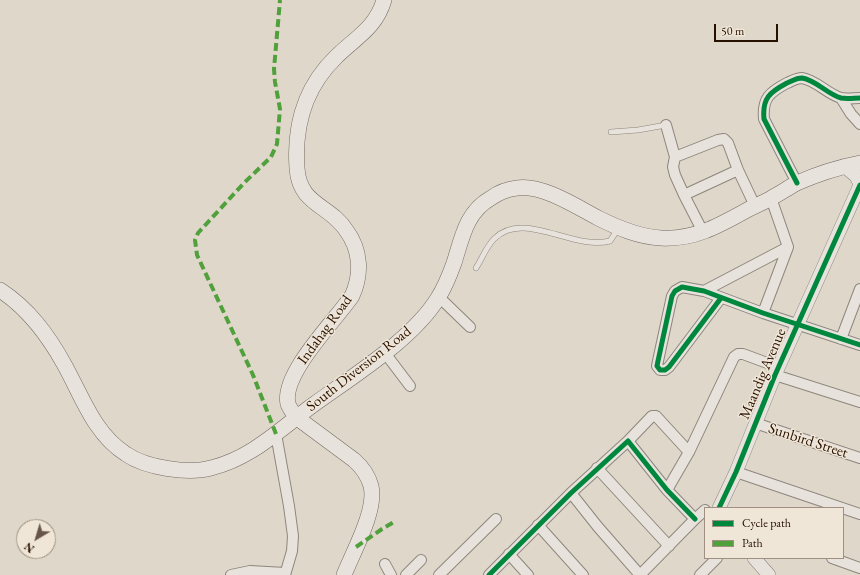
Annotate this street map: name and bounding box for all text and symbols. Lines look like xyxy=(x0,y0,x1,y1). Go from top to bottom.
scale bar xyxy=(716,16,780,42)
text: 50 m xyxy=(721,23,744,39)
street label: Indahag Road xyxy=(294,292,356,368)
street label: South Diversion Road xyxy=(303,322,415,416)
street label: Maandig Avenue xyxy=(736,326,790,422)
street label: Sunbird Street xyxy=(766,420,850,462)
legend xyxy=(704,507,844,559)
text: Cycle path xyxy=(742,515,791,531)
north arrow xyxy=(16,519,56,559)
text: Path xyxy=(742,535,763,551)
text: N xyxy=(21,539,37,556)

